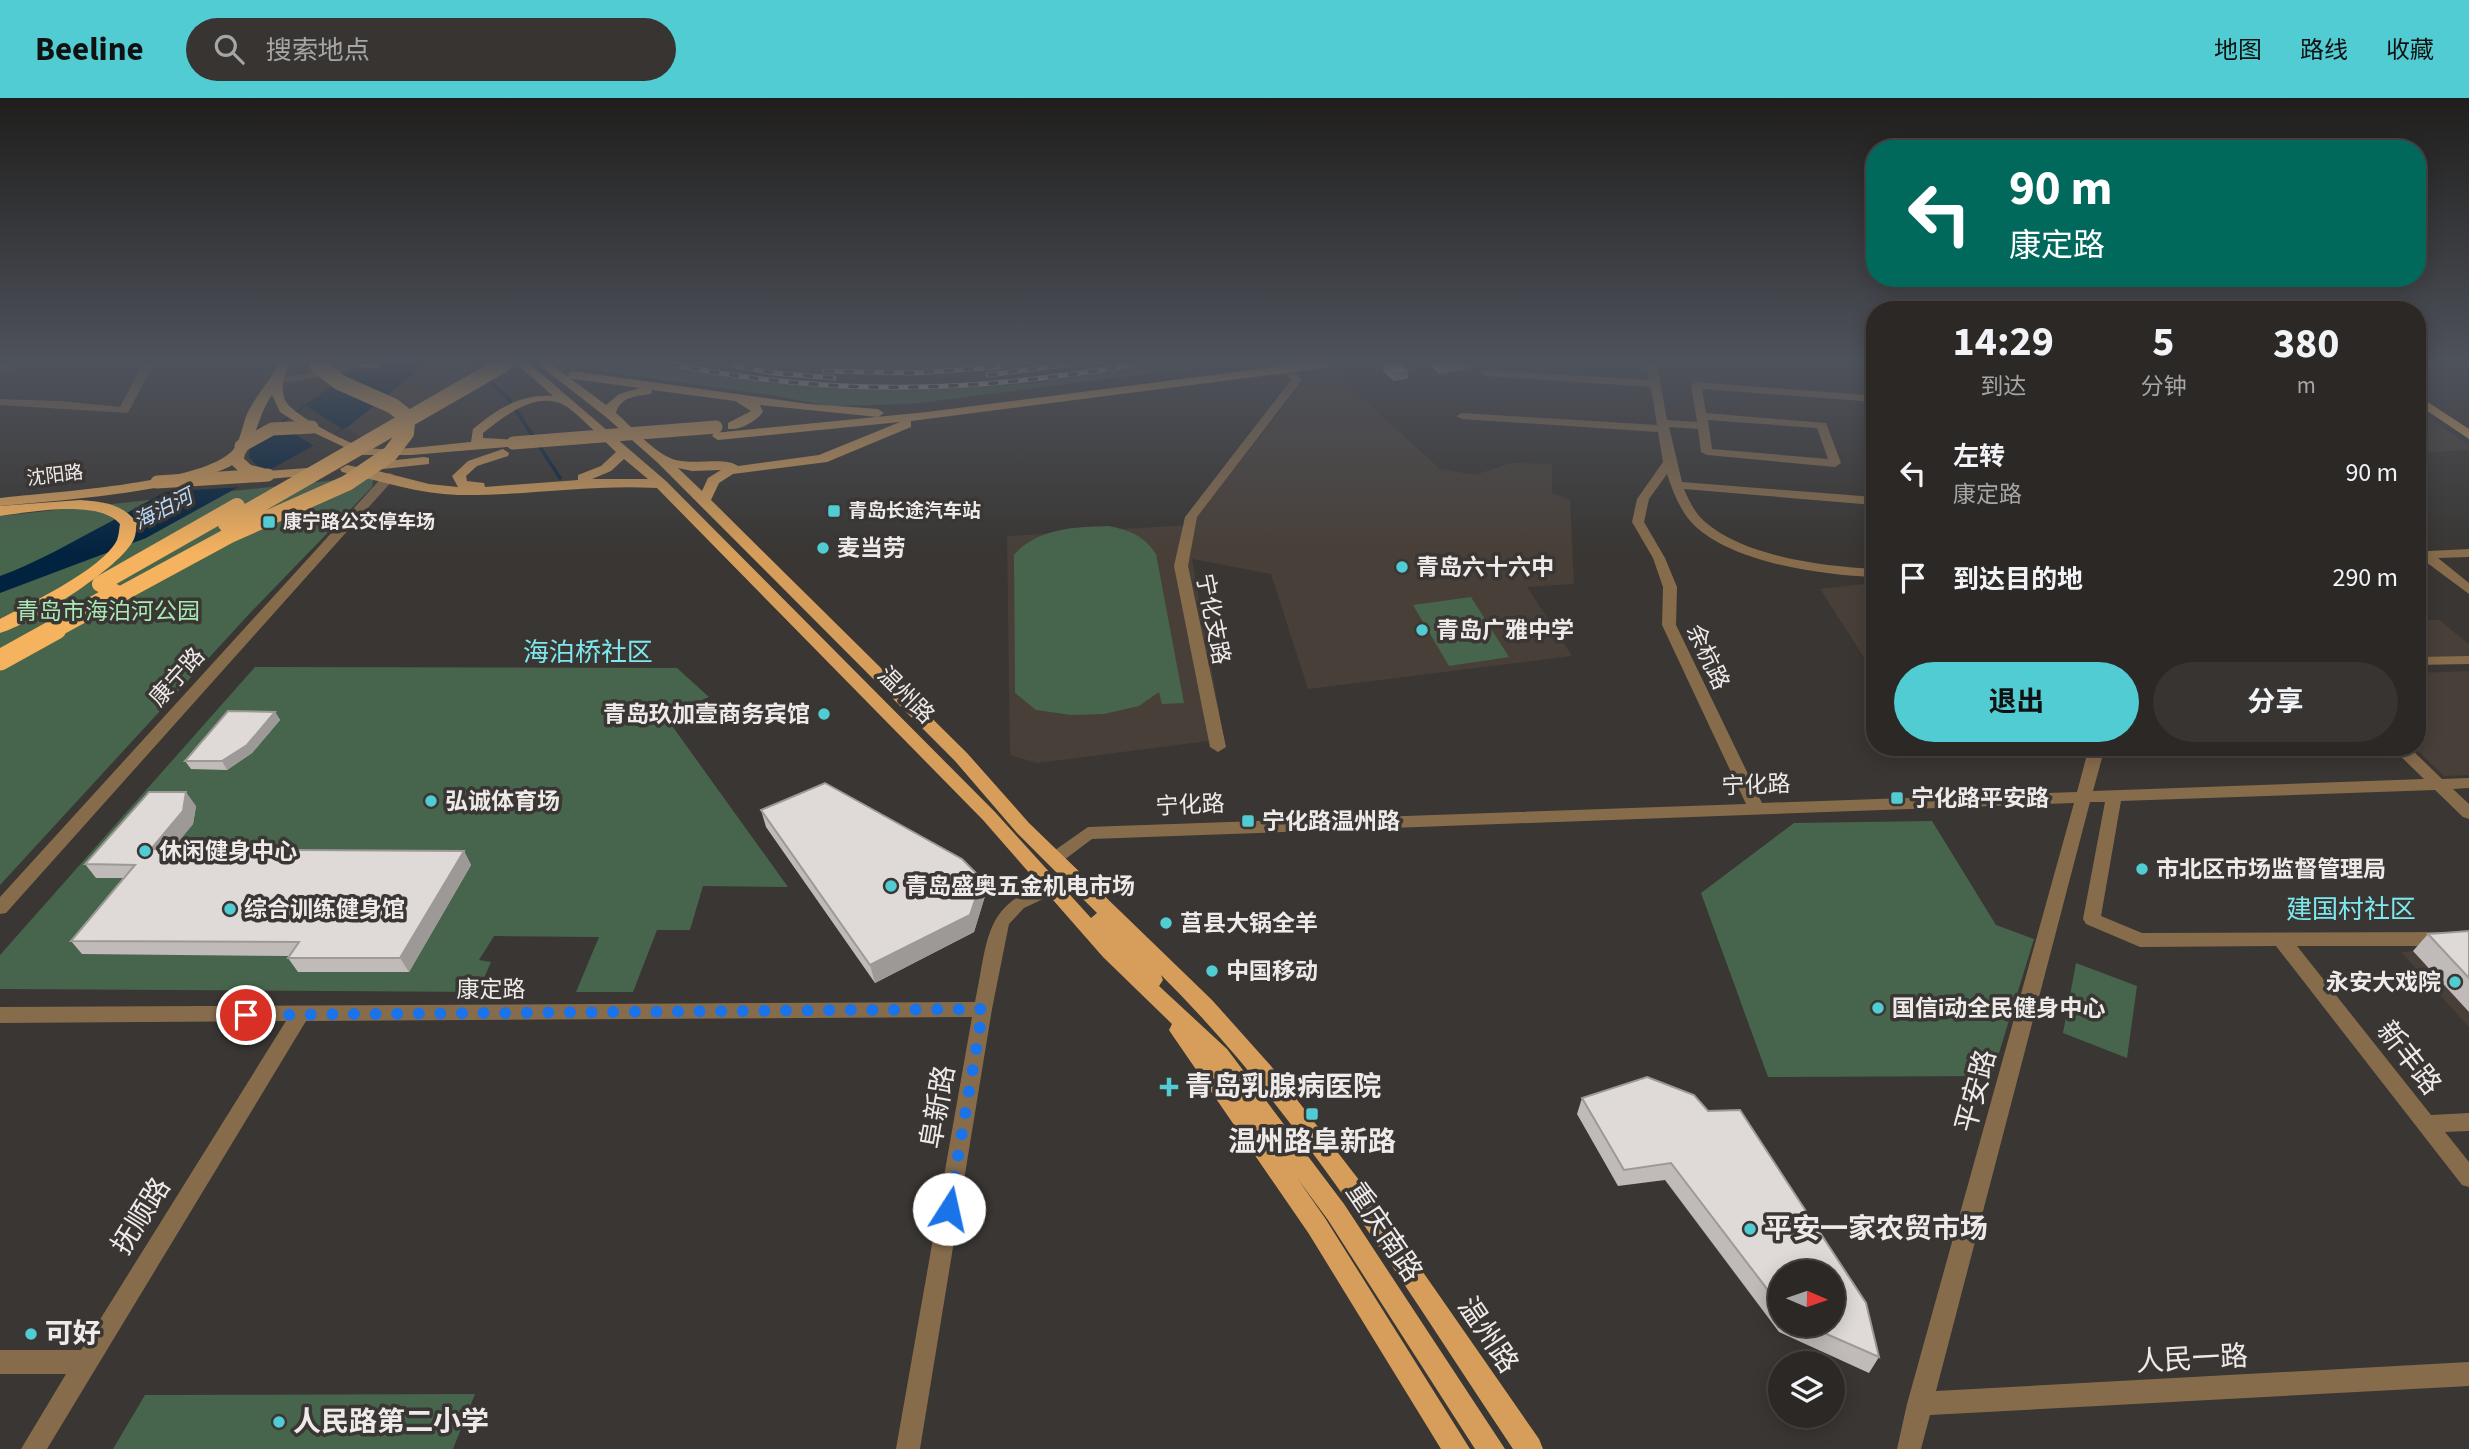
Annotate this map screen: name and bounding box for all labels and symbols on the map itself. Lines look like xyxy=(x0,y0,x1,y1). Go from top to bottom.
street label: 沈阳路 xyxy=(25,459,85,493)
water label: 海泊河 xyxy=(128,480,201,537)
place label: 青岛长途汽车站 xyxy=(848,498,981,525)
marker: 青岛长途汽车站 xyxy=(826,503,842,519)
place label: 康宁路公交停车场 xyxy=(283,509,435,536)
marker: 康宁路公交停车场 xyxy=(261,514,277,530)
place label: 麦当劳 xyxy=(837,532,906,565)
marker: 麦当劳 xyxy=(815,540,831,556)
place label: 青岛六十六中 xyxy=(1416,551,1554,584)
marker: 青岛六十六中 xyxy=(1394,559,1410,575)
street label: 宁化支路 xyxy=(1188,571,1238,667)
park label: 青岛市海泊河公园 xyxy=(16,595,200,628)
place label: 青岛广雅中学 xyxy=(1436,614,1574,647)
street label: 余杭路 xyxy=(1678,619,1738,695)
marker: 青岛广雅中学 xyxy=(1414,622,1430,638)
district label: 海泊桥社区 xyxy=(523,634,653,671)
street label: 康宁路 xyxy=(142,640,212,714)
street label: 温州路 xyxy=(870,659,942,731)
place label: 青岛玖加壹商务宾馆 xyxy=(603,698,810,731)
marker: 青岛玖加壹商务宾馆 xyxy=(816,706,832,722)
street label: 宁化路 xyxy=(1721,767,1791,803)
place label: 宁化路平安路 xyxy=(1911,782,2049,815)
place label: 弘诚体育场 xyxy=(445,785,560,818)
street label: 宁化路 xyxy=(1155,787,1225,823)
marker: 宁化路平安路 xyxy=(1889,790,1905,806)
marker: 弘诚体育场 xyxy=(423,793,439,809)
place label: 宁化路温州路 xyxy=(1262,805,1400,838)
marker: 宁化路温州路 xyxy=(1240,813,1256,829)
place label: 休闲健身中心 xyxy=(159,835,297,868)
marker: 休闲健身中心 xyxy=(137,843,153,859)
place label: 市北区市场监督管理局 xyxy=(2156,853,2386,886)
marker: 市北区市场监督管理局 xyxy=(2134,861,2150,877)
place label: 青岛盛奥五金机电市场 xyxy=(905,870,1135,903)
marker: 青岛盛奥五金机电市场 xyxy=(883,878,899,894)
district label: 建国村社区 xyxy=(2286,891,2416,928)
place label: 综合训练健身馆 xyxy=(244,893,405,926)
marker: 综合训练健身馆 xyxy=(222,901,238,917)
place label: 莒县大锅全羊 xyxy=(1180,907,1318,940)
marker: 莒县大锅全羊 xyxy=(1158,915,1174,931)
place label: 中国移动 xyxy=(1226,955,1318,988)
marker: 中国移动 xyxy=(1204,963,1220,979)
place label: 永安大戏院 xyxy=(2326,966,2441,999)
street label: 康定路 xyxy=(457,973,526,1006)
marker: 永安大戏院 xyxy=(2447,974,2463,990)
pin xyxy=(216,985,276,1045)
place label: 国信i动全民健身中心 xyxy=(1892,992,2105,1025)
marker: 国信i动全民健身中心 xyxy=(1870,1000,1886,1016)
street label: 新丰路 xyxy=(2367,1013,2451,1103)
street label: 平安路 xyxy=(1946,1045,2006,1137)
street label: 阜新路 xyxy=(911,1062,965,1152)
place label: 青岛乳腺病医院 xyxy=(1185,1067,1381,1107)
marker: 青岛乳腺病医院 xyxy=(1159,1077,1179,1097)
marker: 温州路阜新路 xyxy=(1304,1106,1320,1122)
place label: 温州路阜新路 xyxy=(1228,1122,1396,1162)
street label: 抚顺路 xyxy=(102,1170,180,1262)
position arrow xyxy=(912,1172,986,1246)
street label: 重庆南路 xyxy=(1336,1174,1432,1290)
place label: 平安一家农贸市场 xyxy=(1764,1209,1988,1249)
marker: 平安一家农贸市场 xyxy=(1742,1221,1758,1237)
north arrow xyxy=(1768,1260,1844,1337)
street label: 温州路 xyxy=(1448,1289,1528,1381)
place label: 可好 xyxy=(45,1314,101,1354)
marker: 可好 xyxy=(23,1326,39,1342)
street label: 人民一路 xyxy=(2135,1336,2249,1382)
place label: 人民路第二小学 xyxy=(293,1402,489,1442)
marker: 人民路第二小学 xyxy=(271,1414,287,1430)

